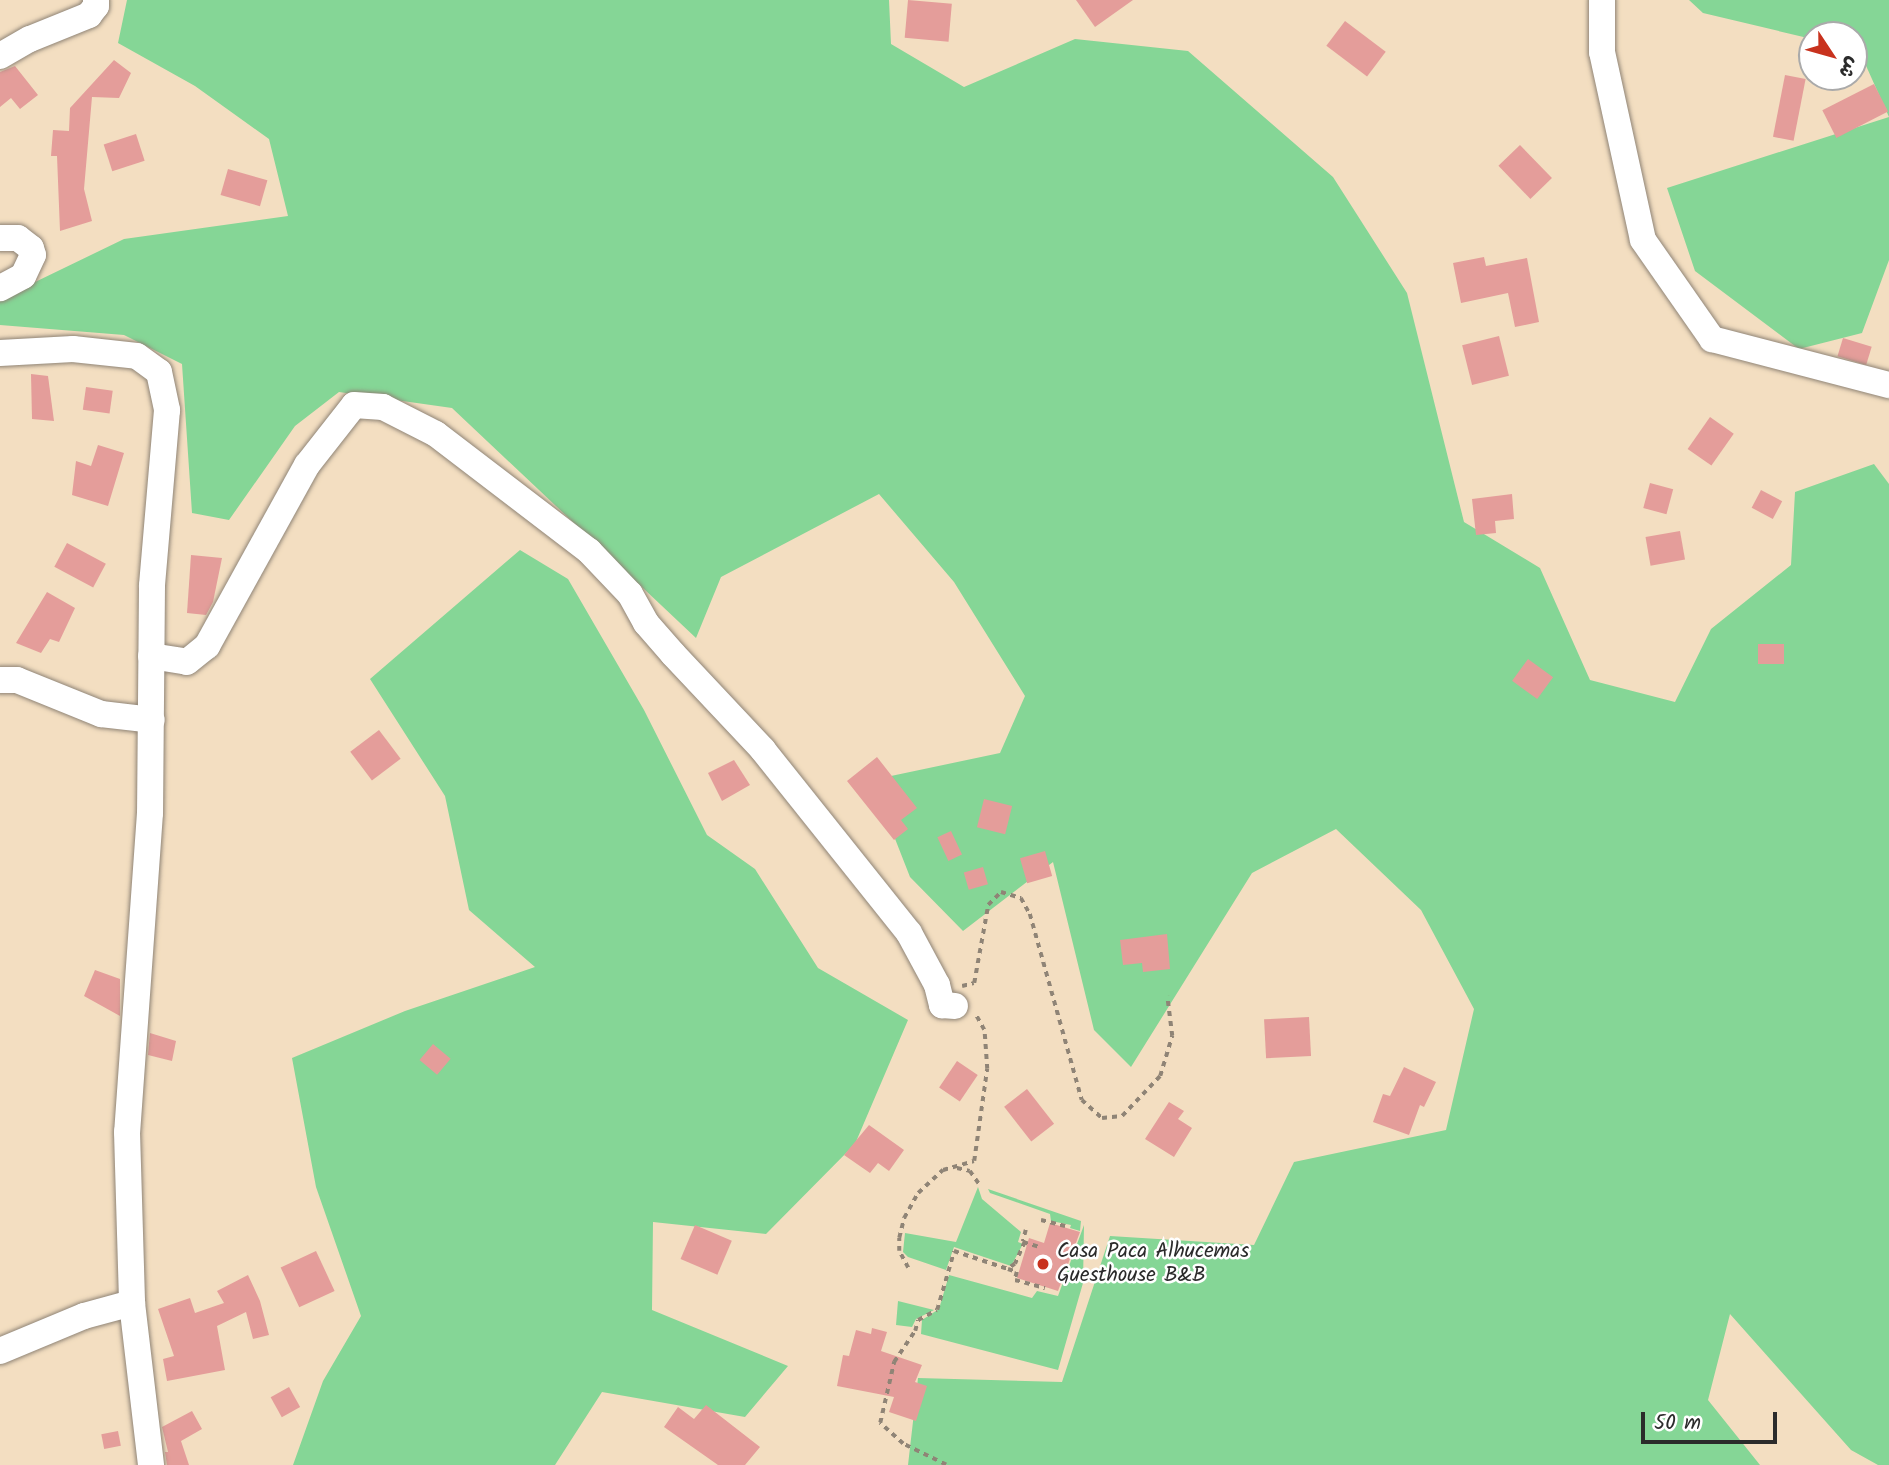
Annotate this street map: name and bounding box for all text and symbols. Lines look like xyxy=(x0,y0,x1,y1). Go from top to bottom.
north arrow xyxy=(1798,21,1868,91)
text: ش xyxy=(1830,50,1867,84)
place label: Casa Paca Alhucemas Guesthouse B&B xyxy=(1057,1239,1249,1289)
marker: Casa Paca Alhucemas Guesthouse B&B xyxy=(1035,1256,1051,1272)
scale bar xyxy=(1644,1398,1780,1442)
text: 50 m xyxy=(1654,1407,1701,1440)

